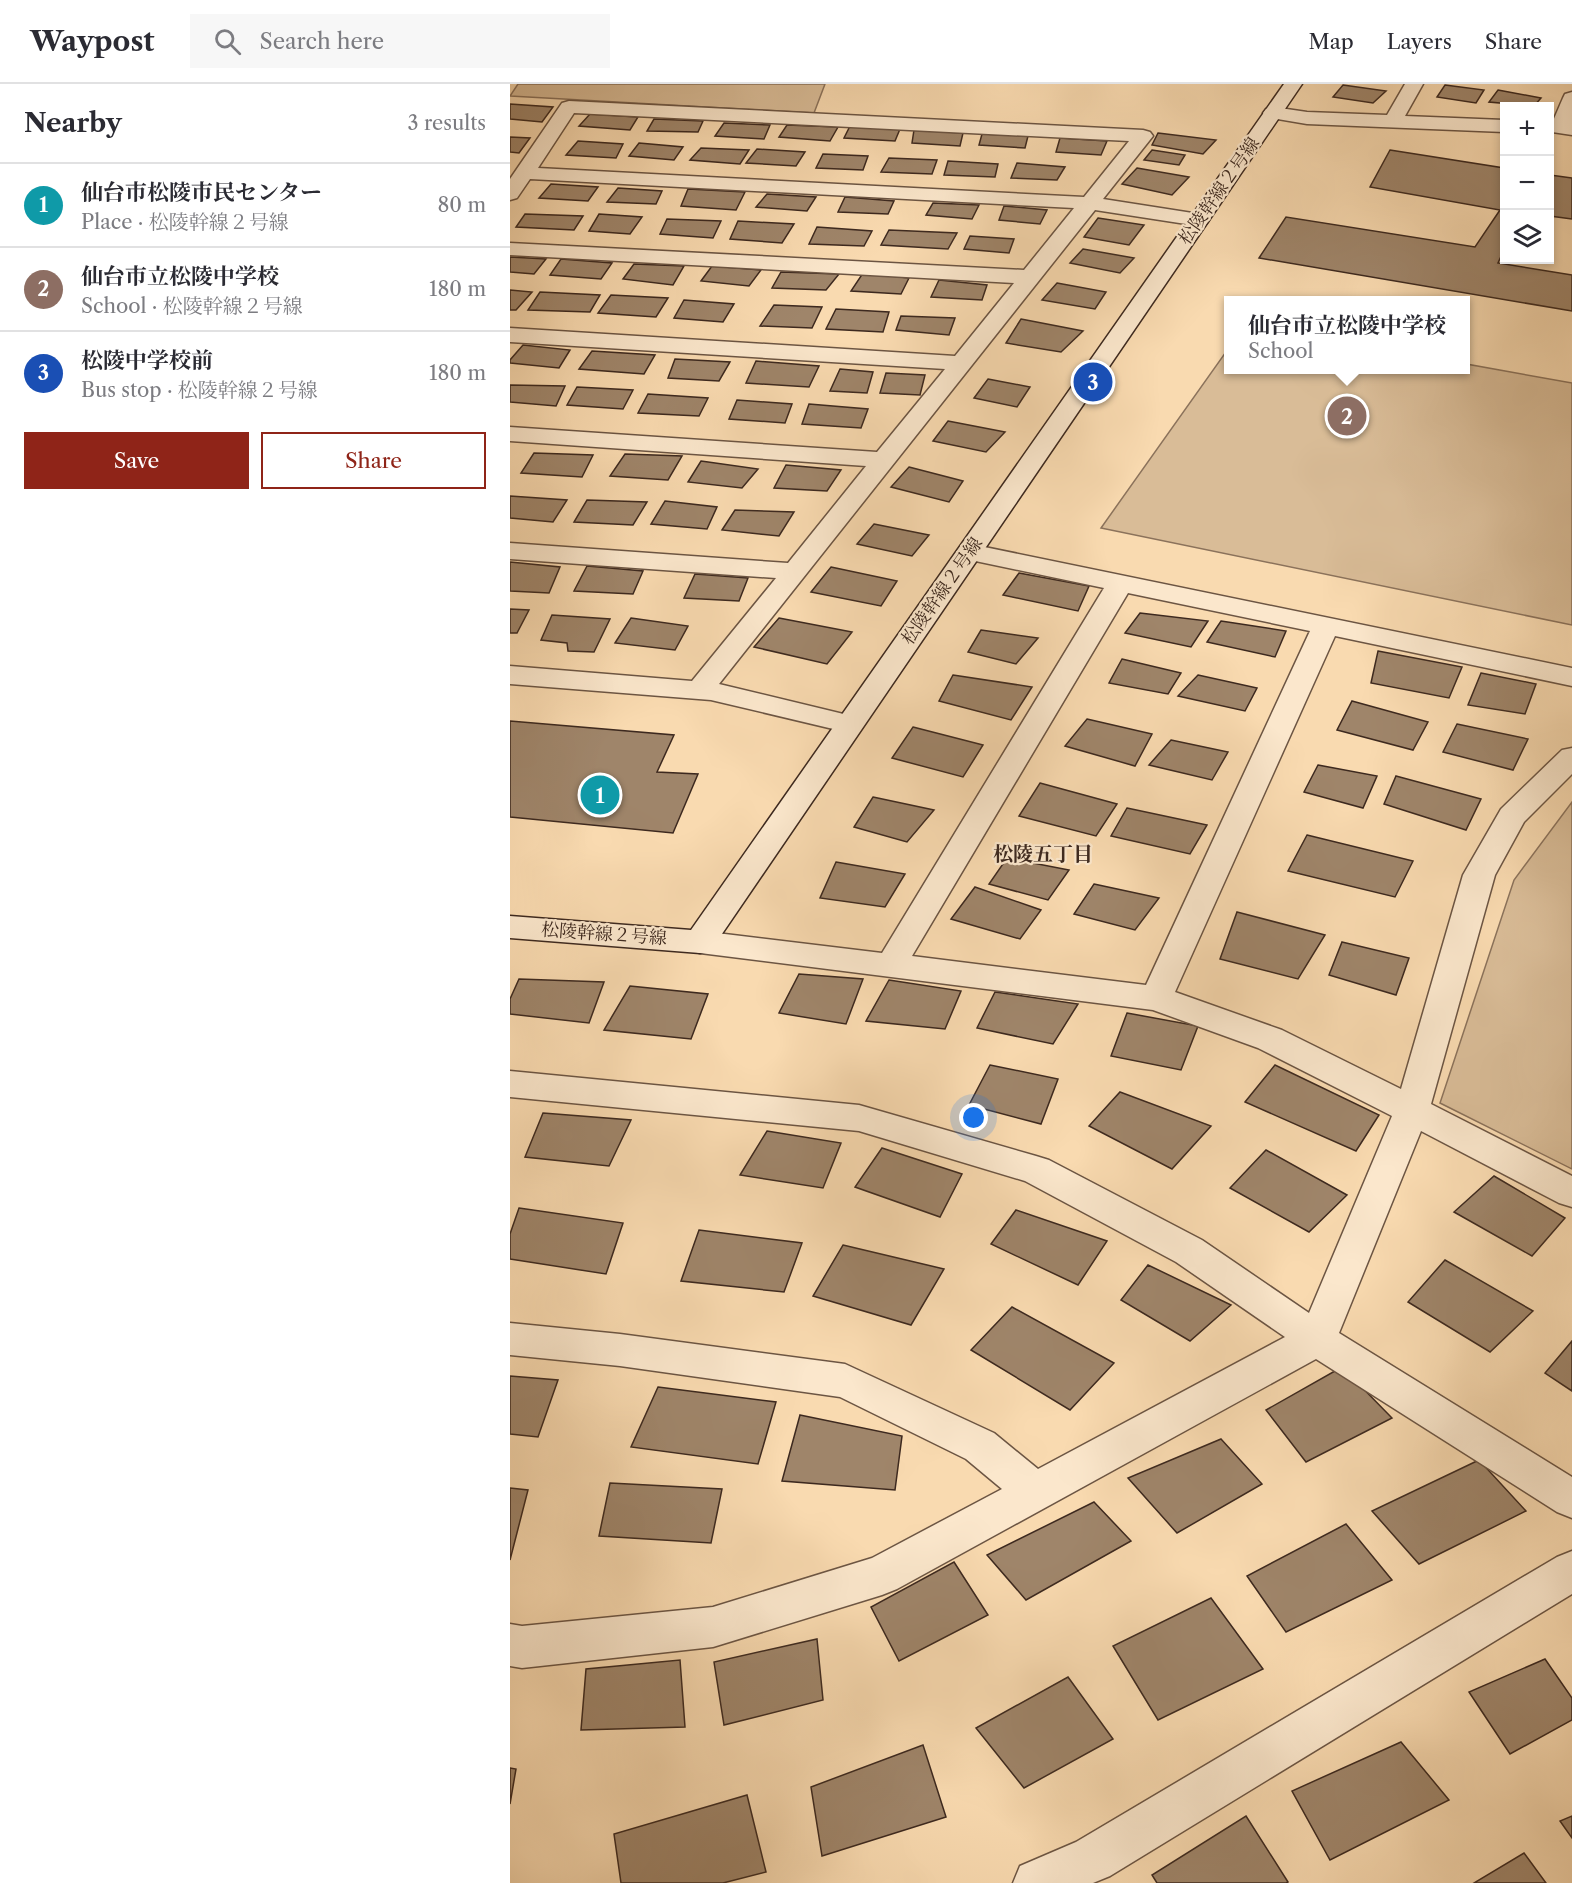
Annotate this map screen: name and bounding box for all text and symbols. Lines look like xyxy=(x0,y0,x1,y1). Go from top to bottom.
search box xyxy=(190,14,610,68)
text: Waypost xyxy=(30,24,154,58)
icon: search xyxy=(211,25,244,58)
text: Search here xyxy=(259,28,384,55)
text: Map xyxy=(1309,29,1354,54)
text: Layers xyxy=(1387,29,1452,54)
text: Share xyxy=(1485,29,1542,54)
map controls xyxy=(1500,102,1554,264)
button: + xyxy=(1500,102,1554,156)
text: Nearby xyxy=(24,107,122,139)
text: 3 results xyxy=(408,111,486,135)
street label: 松陵幹線２号線 xyxy=(1174,133,1264,249)
button: − xyxy=(1500,156,1554,210)
text: 仙台市松陵市民センター xyxy=(81,179,322,206)
text: 1 xyxy=(39,193,48,217)
text: 80 m xyxy=(438,193,486,217)
text: Place · 松陵幹線２号線 xyxy=(81,210,289,234)
button: layers xyxy=(1500,210,1554,264)
text: 仙台市立松陵中学校 xyxy=(81,263,279,290)
text: 2 xyxy=(38,277,49,301)
text: 180 m xyxy=(429,277,486,301)
text: School · 松陵幹線２号線 xyxy=(81,294,303,318)
popup xyxy=(1224,296,1470,374)
text: 仙台市立松陵中学校 xyxy=(1248,312,1446,339)
text: School xyxy=(1248,339,1313,363)
text: 松陵中学校前 xyxy=(81,347,213,374)
pin: 3 xyxy=(1074,360,1112,404)
text: 3 xyxy=(38,361,49,385)
text: 180 m xyxy=(429,361,486,385)
text: Bus stop · 松陵幹線２号線 xyxy=(81,378,318,402)
pin: 2 xyxy=(1328,394,1366,438)
button: Save xyxy=(24,432,249,489)
button: Share xyxy=(261,432,486,489)
street label: 松陵幹線２号線 xyxy=(897,533,987,649)
pin: 1 xyxy=(580,772,620,818)
district label: 松陵五丁目 xyxy=(993,842,1093,866)
street label: 松陵幹線２号線 xyxy=(540,919,668,949)
your location xyxy=(959,1103,988,1132)

